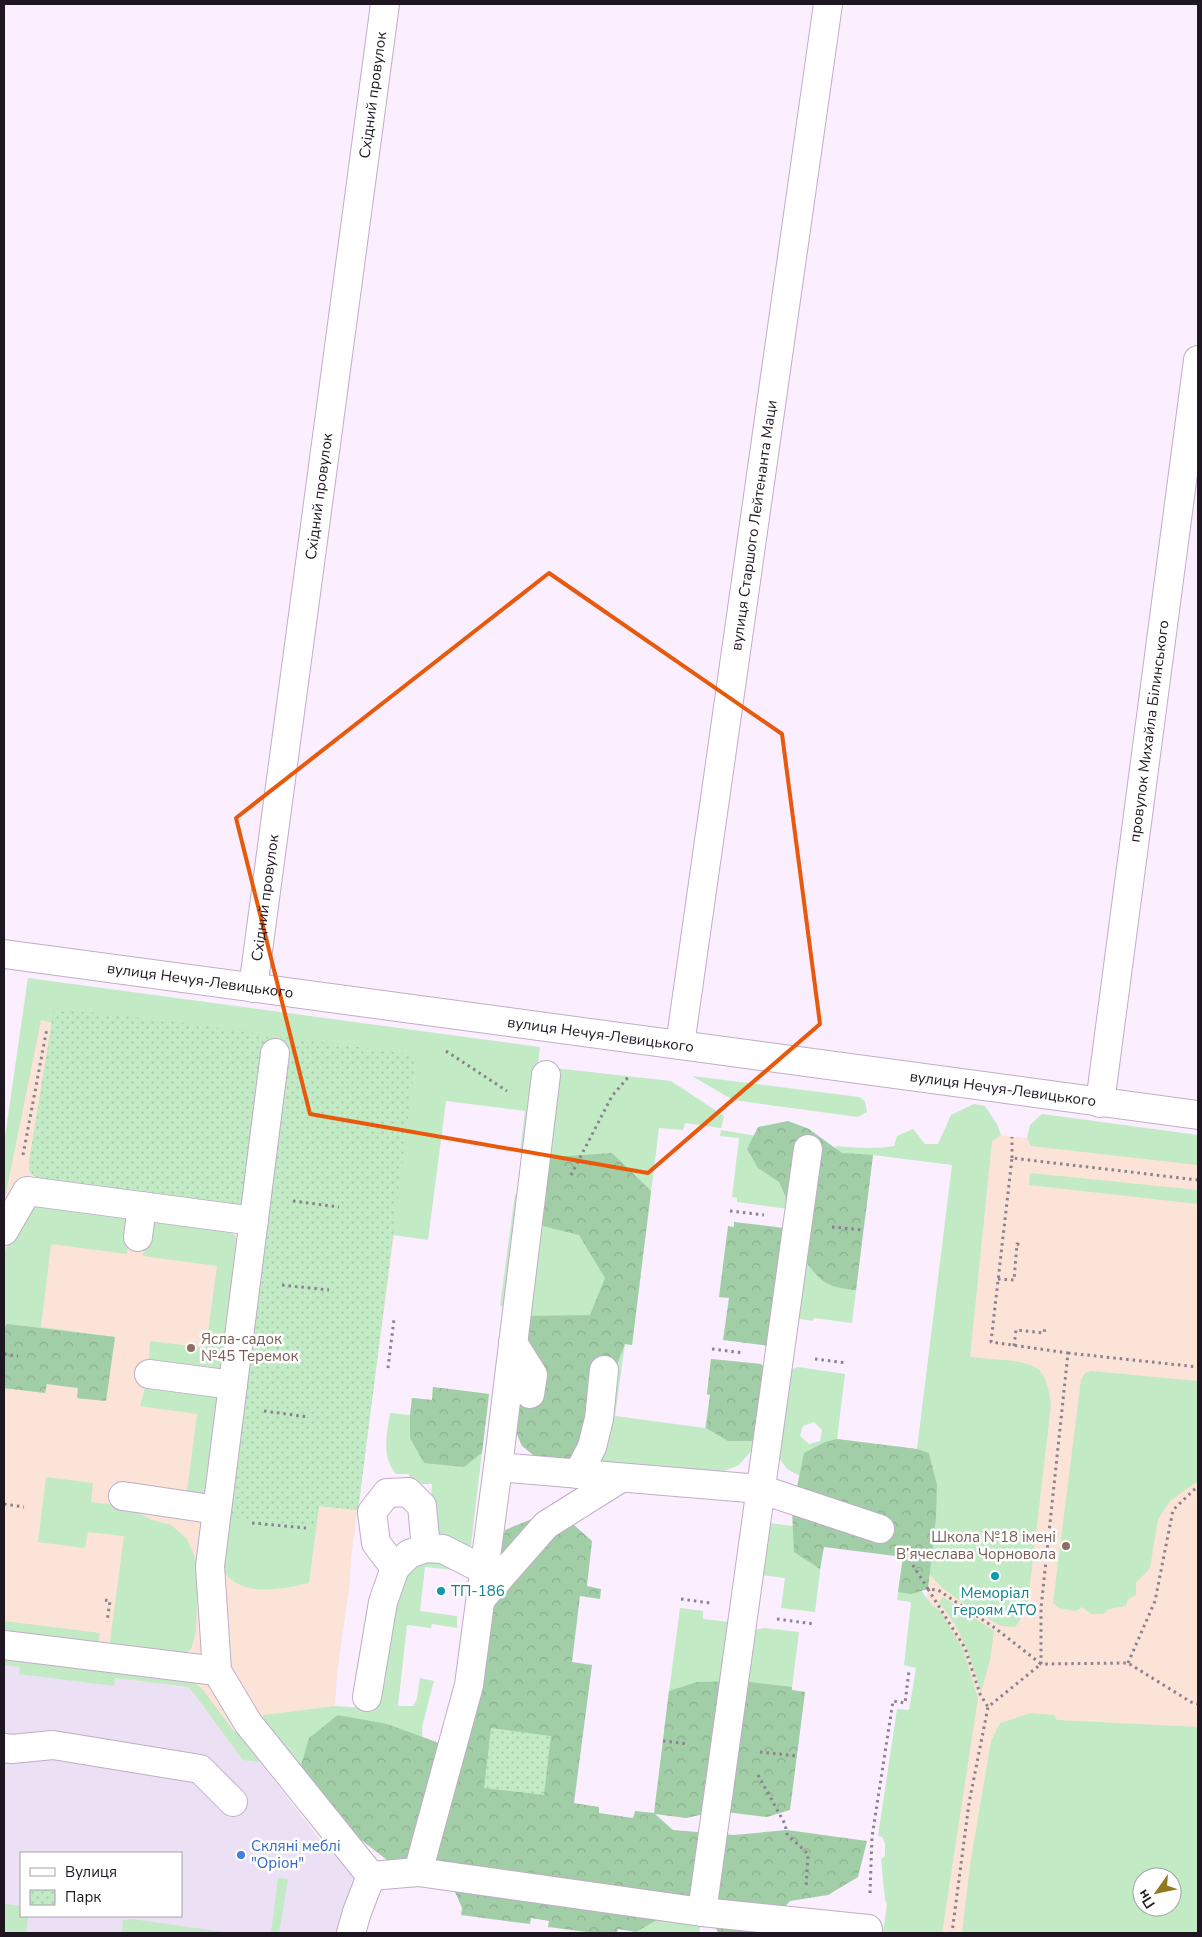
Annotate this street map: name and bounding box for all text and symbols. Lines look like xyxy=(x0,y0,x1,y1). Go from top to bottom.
street label: Східний провулок xyxy=(354,30,391,160)
street label: вулиця Старшого Лейтенанта Маци xyxy=(726,399,782,652)
street label: Східний провулок xyxy=(301,432,337,561)
street label: провулок Михайла Білинського xyxy=(1124,619,1174,844)
street label: Східний провулок xyxy=(247,833,284,962)
street label: вулиця Нечуя-Левицького xyxy=(106,958,295,1003)
street label: вулиця Нечуя-Левицького xyxy=(506,1012,695,1057)
street label: вулиця Нечуя-Левицького xyxy=(908,1066,1097,1111)
place label: Ясла-садок №45 Теремок xyxy=(201,1329,298,1366)
marker: Ясла-садок №45 Теремок xyxy=(185,1342,197,1354)
place label: Школа №18 імені В’ячеслава Чорновола xyxy=(896,1527,1056,1564)
marker: Школа №18 імені В’ячеслава Чорновола xyxy=(1060,1540,1072,1552)
marker: Меморіал героям АТО xyxy=(989,1570,1001,1582)
place label: ТП-186 xyxy=(451,1581,505,1601)
place label: Меморіал героям АТО xyxy=(953,1583,1037,1620)
marker: ТП-186 xyxy=(435,1585,447,1597)
place label: Скляні меблі "Оріон" xyxy=(251,1836,341,1873)
marker: Скляні меблі "Оріон" xyxy=(235,1849,247,1861)
legend xyxy=(20,1852,182,1917)
text: Вулиця xyxy=(65,1862,117,1882)
north arrow xyxy=(1132,1867,1182,1917)
text: Пн xyxy=(1133,1886,1160,1912)
text: Парк xyxy=(65,1887,101,1907)

